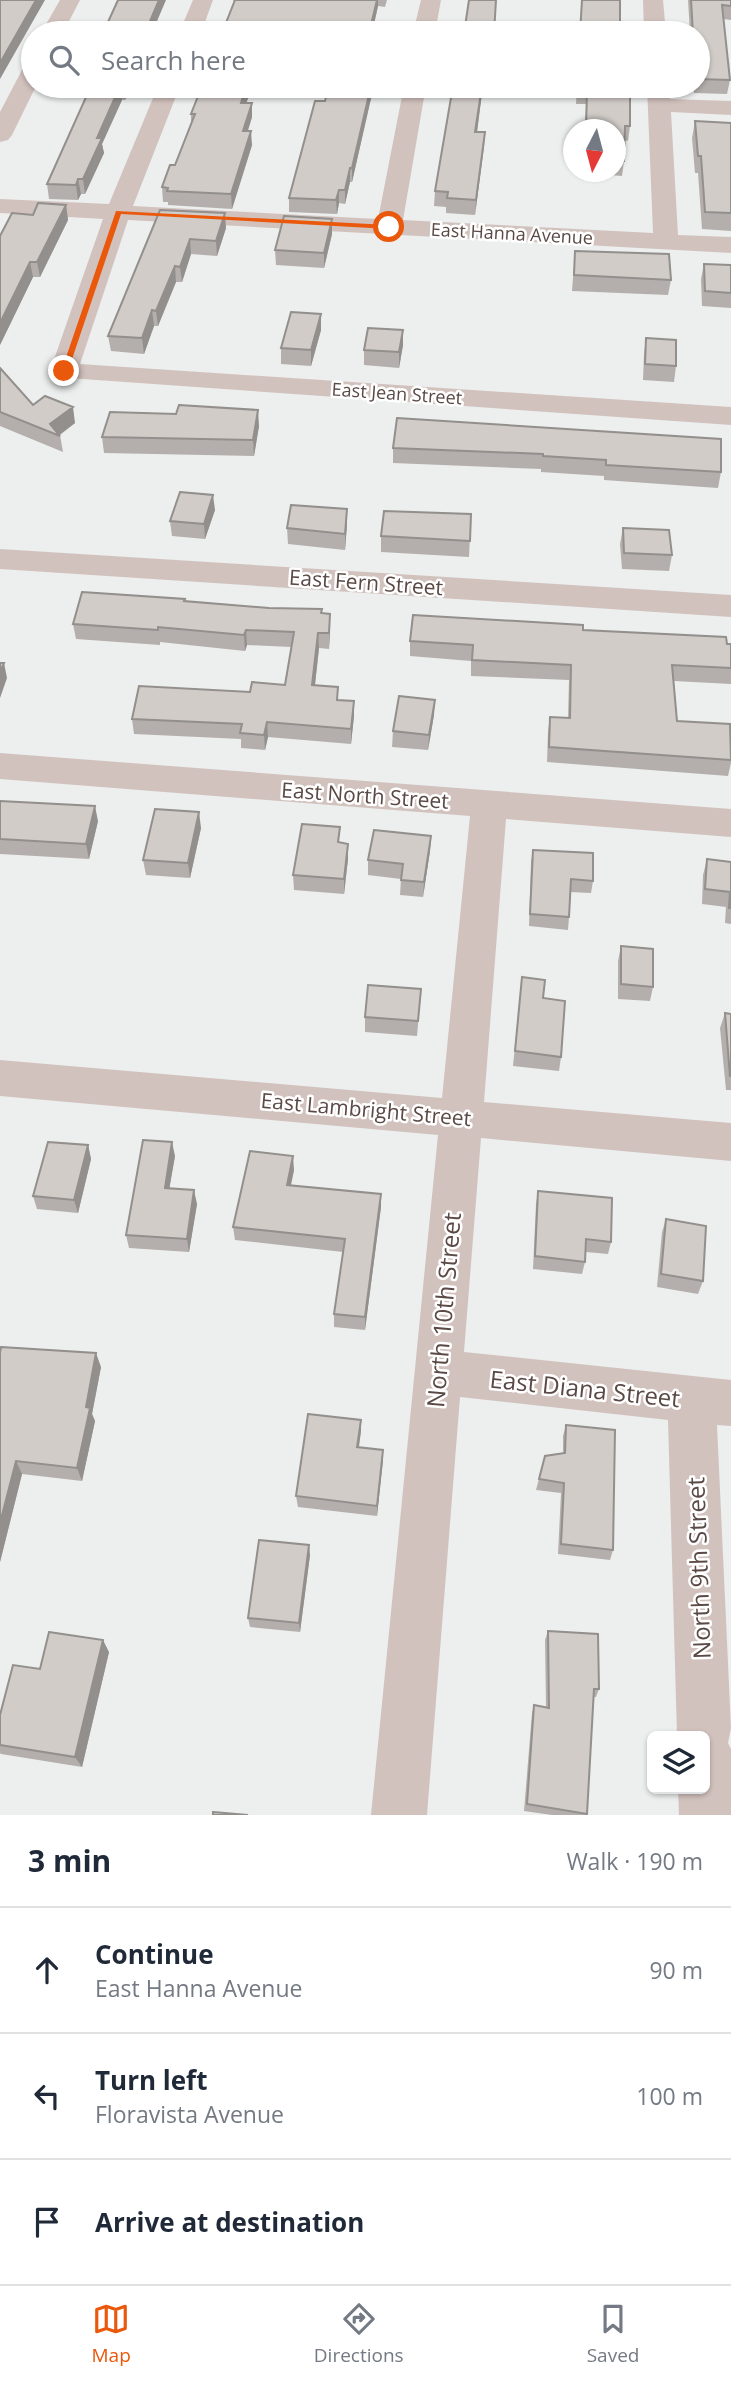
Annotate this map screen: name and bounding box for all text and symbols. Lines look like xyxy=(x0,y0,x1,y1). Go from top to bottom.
search box xyxy=(21,21,710,98)
icon: search xyxy=(45,41,83,79)
text: Search here xyxy=(101,42,246,78)
north arrow xyxy=(563,119,626,182)
route start xyxy=(373,211,404,242)
street label: East Hanna Avenue xyxy=(430,217,594,249)
route end xyxy=(48,355,79,386)
street label: East Jean Street xyxy=(331,376,463,410)
street label: East Fern Street xyxy=(288,563,444,601)
street label: East North Street xyxy=(280,775,450,815)
street label: East Lambright Street xyxy=(260,1086,472,1132)
street label: North 10th Street xyxy=(418,1211,468,1409)
street label: East Diana Street xyxy=(488,1362,682,1414)
street label: North 9th Street xyxy=(678,1476,718,1660)
map controls xyxy=(647,1731,710,1794)
button: layers xyxy=(647,1731,710,1794)
text: 3 min xyxy=(28,1840,111,1881)
text: Walk · 190 m xyxy=(566,1845,703,1877)
text: Continue xyxy=(95,1936,214,1972)
icon: ahead xyxy=(28,1951,66,1989)
text: 90 m xyxy=(649,1954,703,1986)
text: East Hanna Avenue xyxy=(95,1972,302,2004)
text: Turn left xyxy=(95,2062,207,2098)
icon: left xyxy=(28,2077,66,2115)
text: 100 m xyxy=(636,2080,703,2112)
text: Floravista Avenue xyxy=(95,2098,284,2130)
icon: arrive xyxy=(28,2203,66,2241)
text: Arrive at destination xyxy=(95,2204,364,2240)
tab: Map xyxy=(92,2300,131,2368)
tab: Directions xyxy=(314,2300,404,2368)
tab: Saved xyxy=(587,2300,639,2368)

